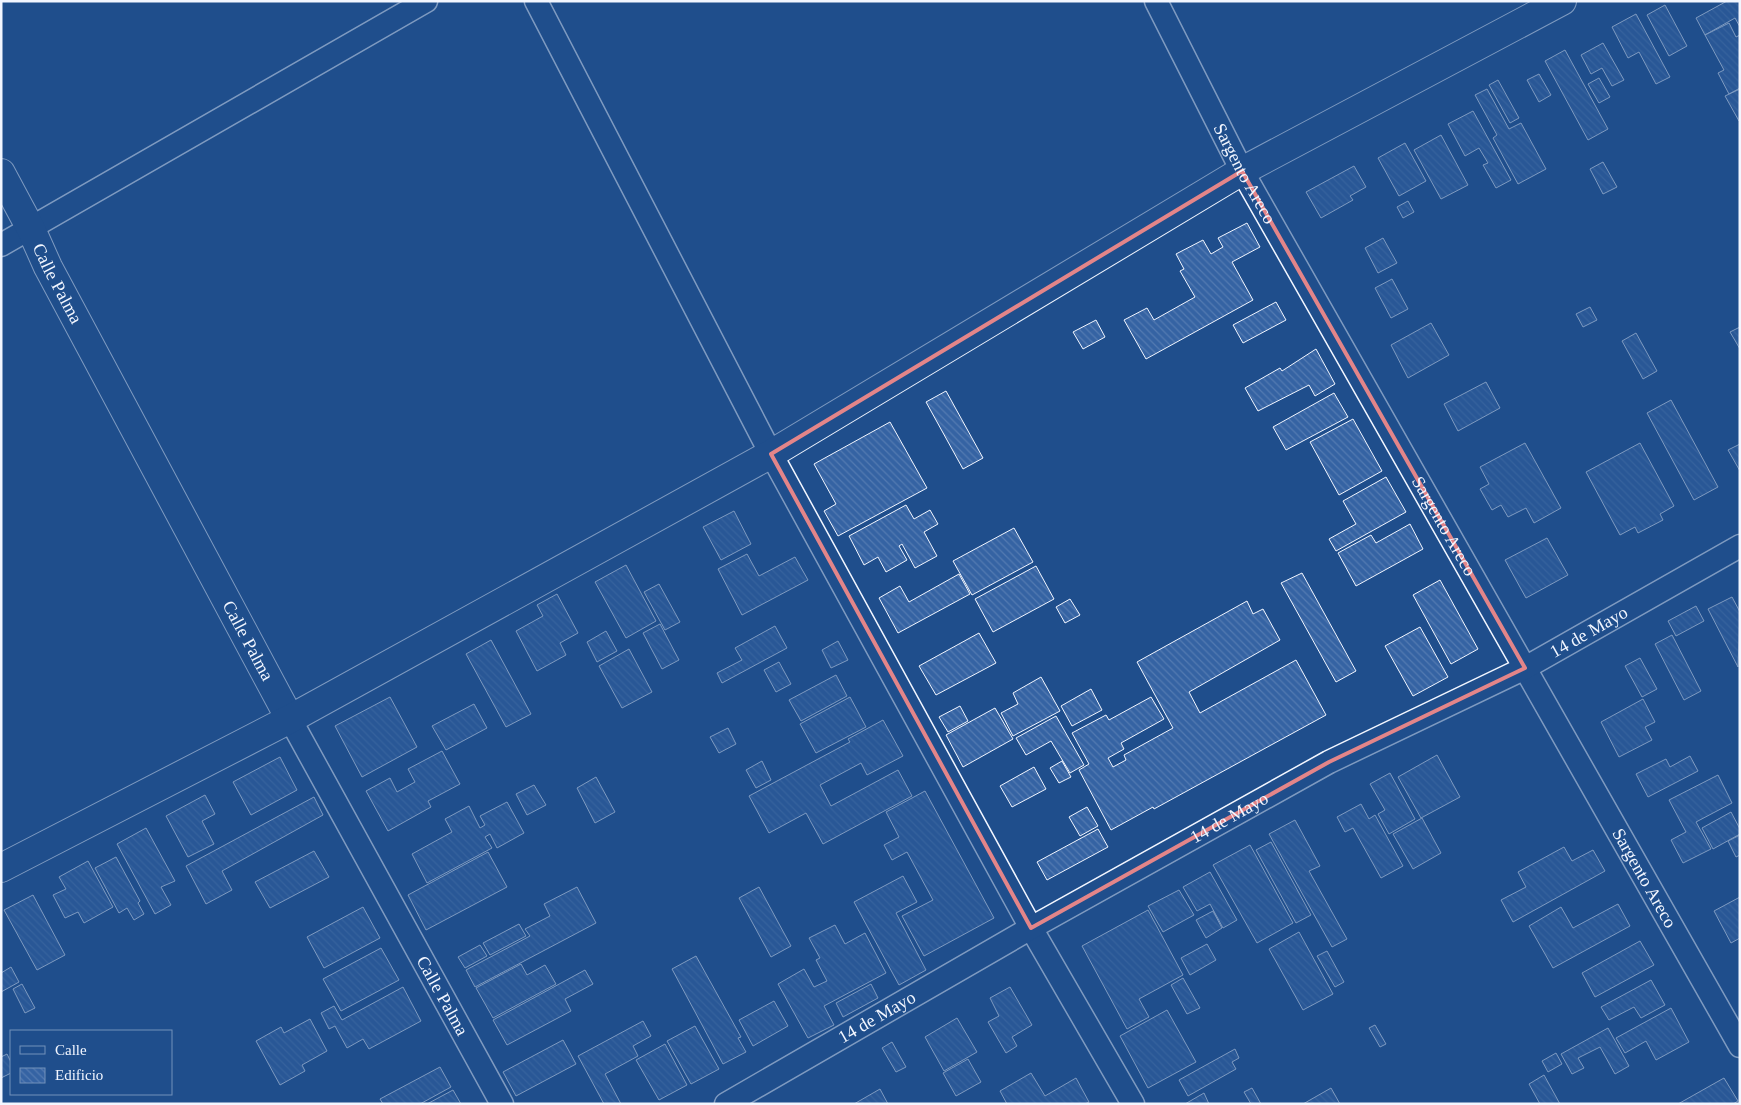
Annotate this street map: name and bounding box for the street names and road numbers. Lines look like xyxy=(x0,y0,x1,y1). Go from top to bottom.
street label: Sargento Areco xyxy=(1210,120,1280,227)
street label: Calle Palma xyxy=(29,240,86,327)
street label: Sargento Areco xyxy=(1408,473,1480,579)
street label: Calle Palma xyxy=(219,597,278,684)
street label: 14 de Mayo xyxy=(1546,602,1631,662)
street label: 14 de Mayo xyxy=(1187,788,1272,847)
street label: Sargento Areco xyxy=(1608,825,1681,931)
street label: Calle Palma xyxy=(413,953,472,1039)
street label: 14 de Mayo xyxy=(834,987,919,1047)

